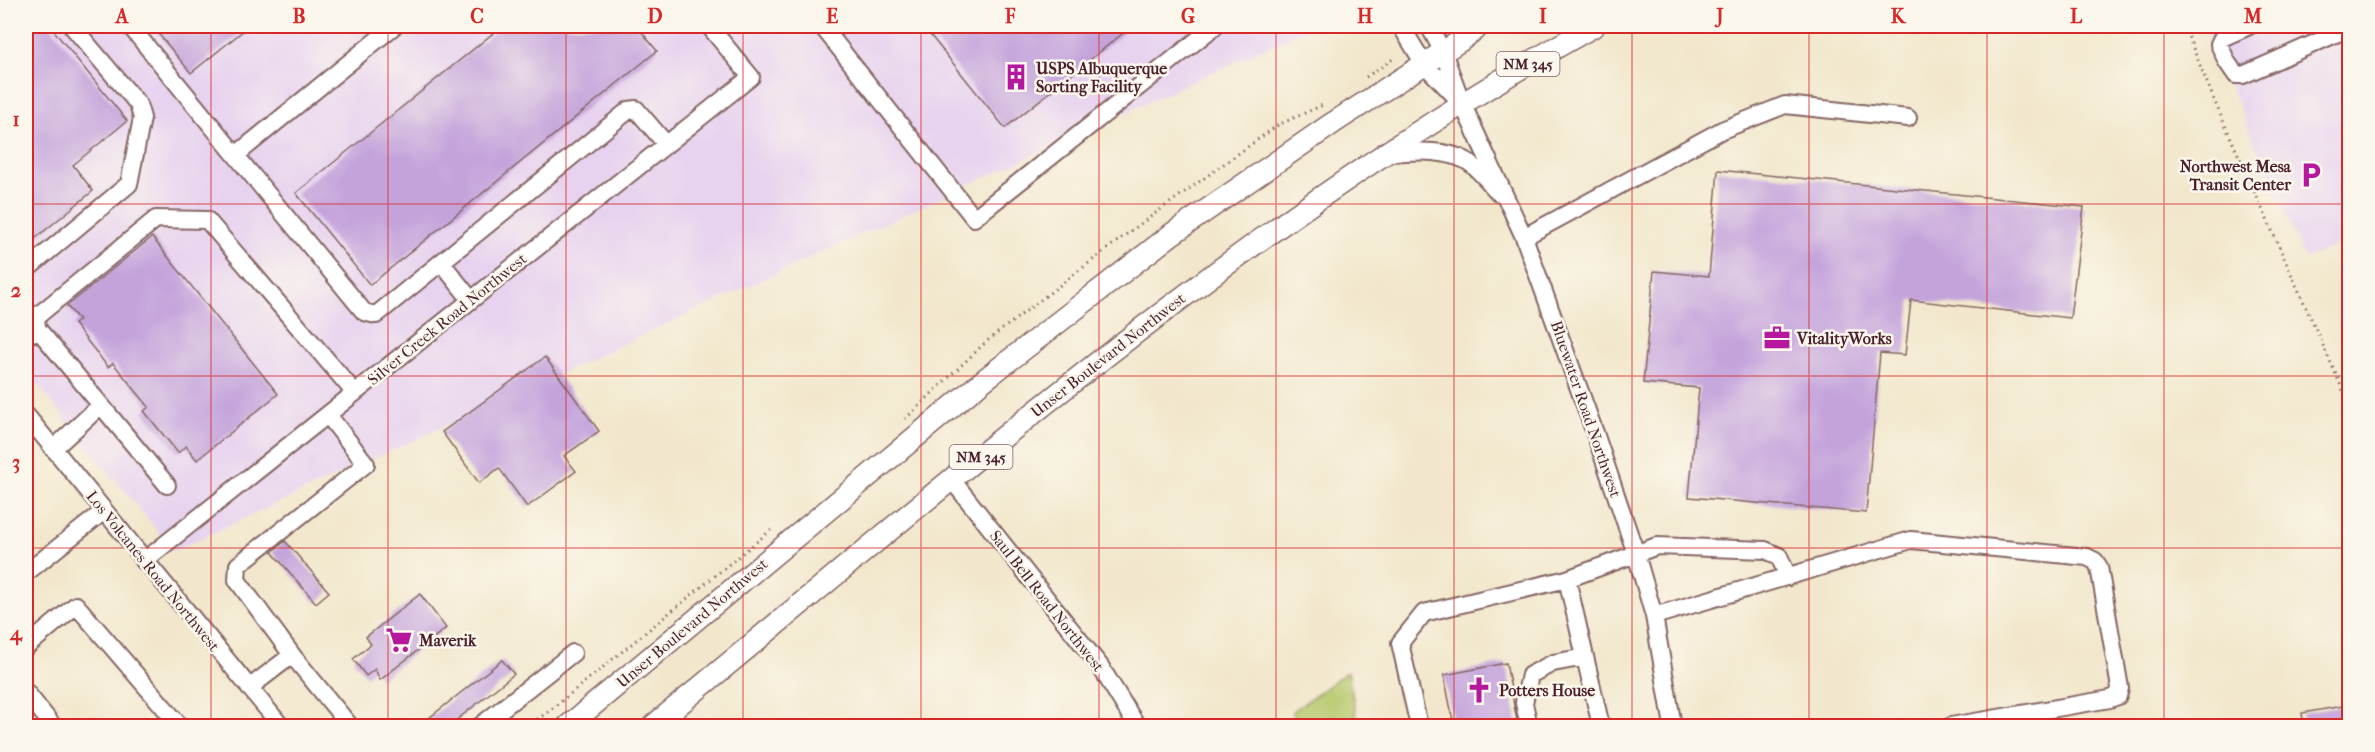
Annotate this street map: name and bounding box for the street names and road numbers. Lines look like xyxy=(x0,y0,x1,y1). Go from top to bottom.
road number: NM 345 xyxy=(1496,52,1559,76)
street label: Silver Creek Road Northwest xyxy=(364,249,531,389)
street label: Unser Boulevard Northwest xyxy=(1027,288,1190,421)
street label: Bluewater Road Northwest xyxy=(1547,318,1625,500)
road number: NM 345 xyxy=(950,445,1012,469)
street label: Los Volcanes Road Northwest xyxy=(82,487,224,655)
street label: Saul Bell Road Northwest xyxy=(986,526,1108,676)
street label: Unser Boulevard Northwest xyxy=(613,554,772,692)

